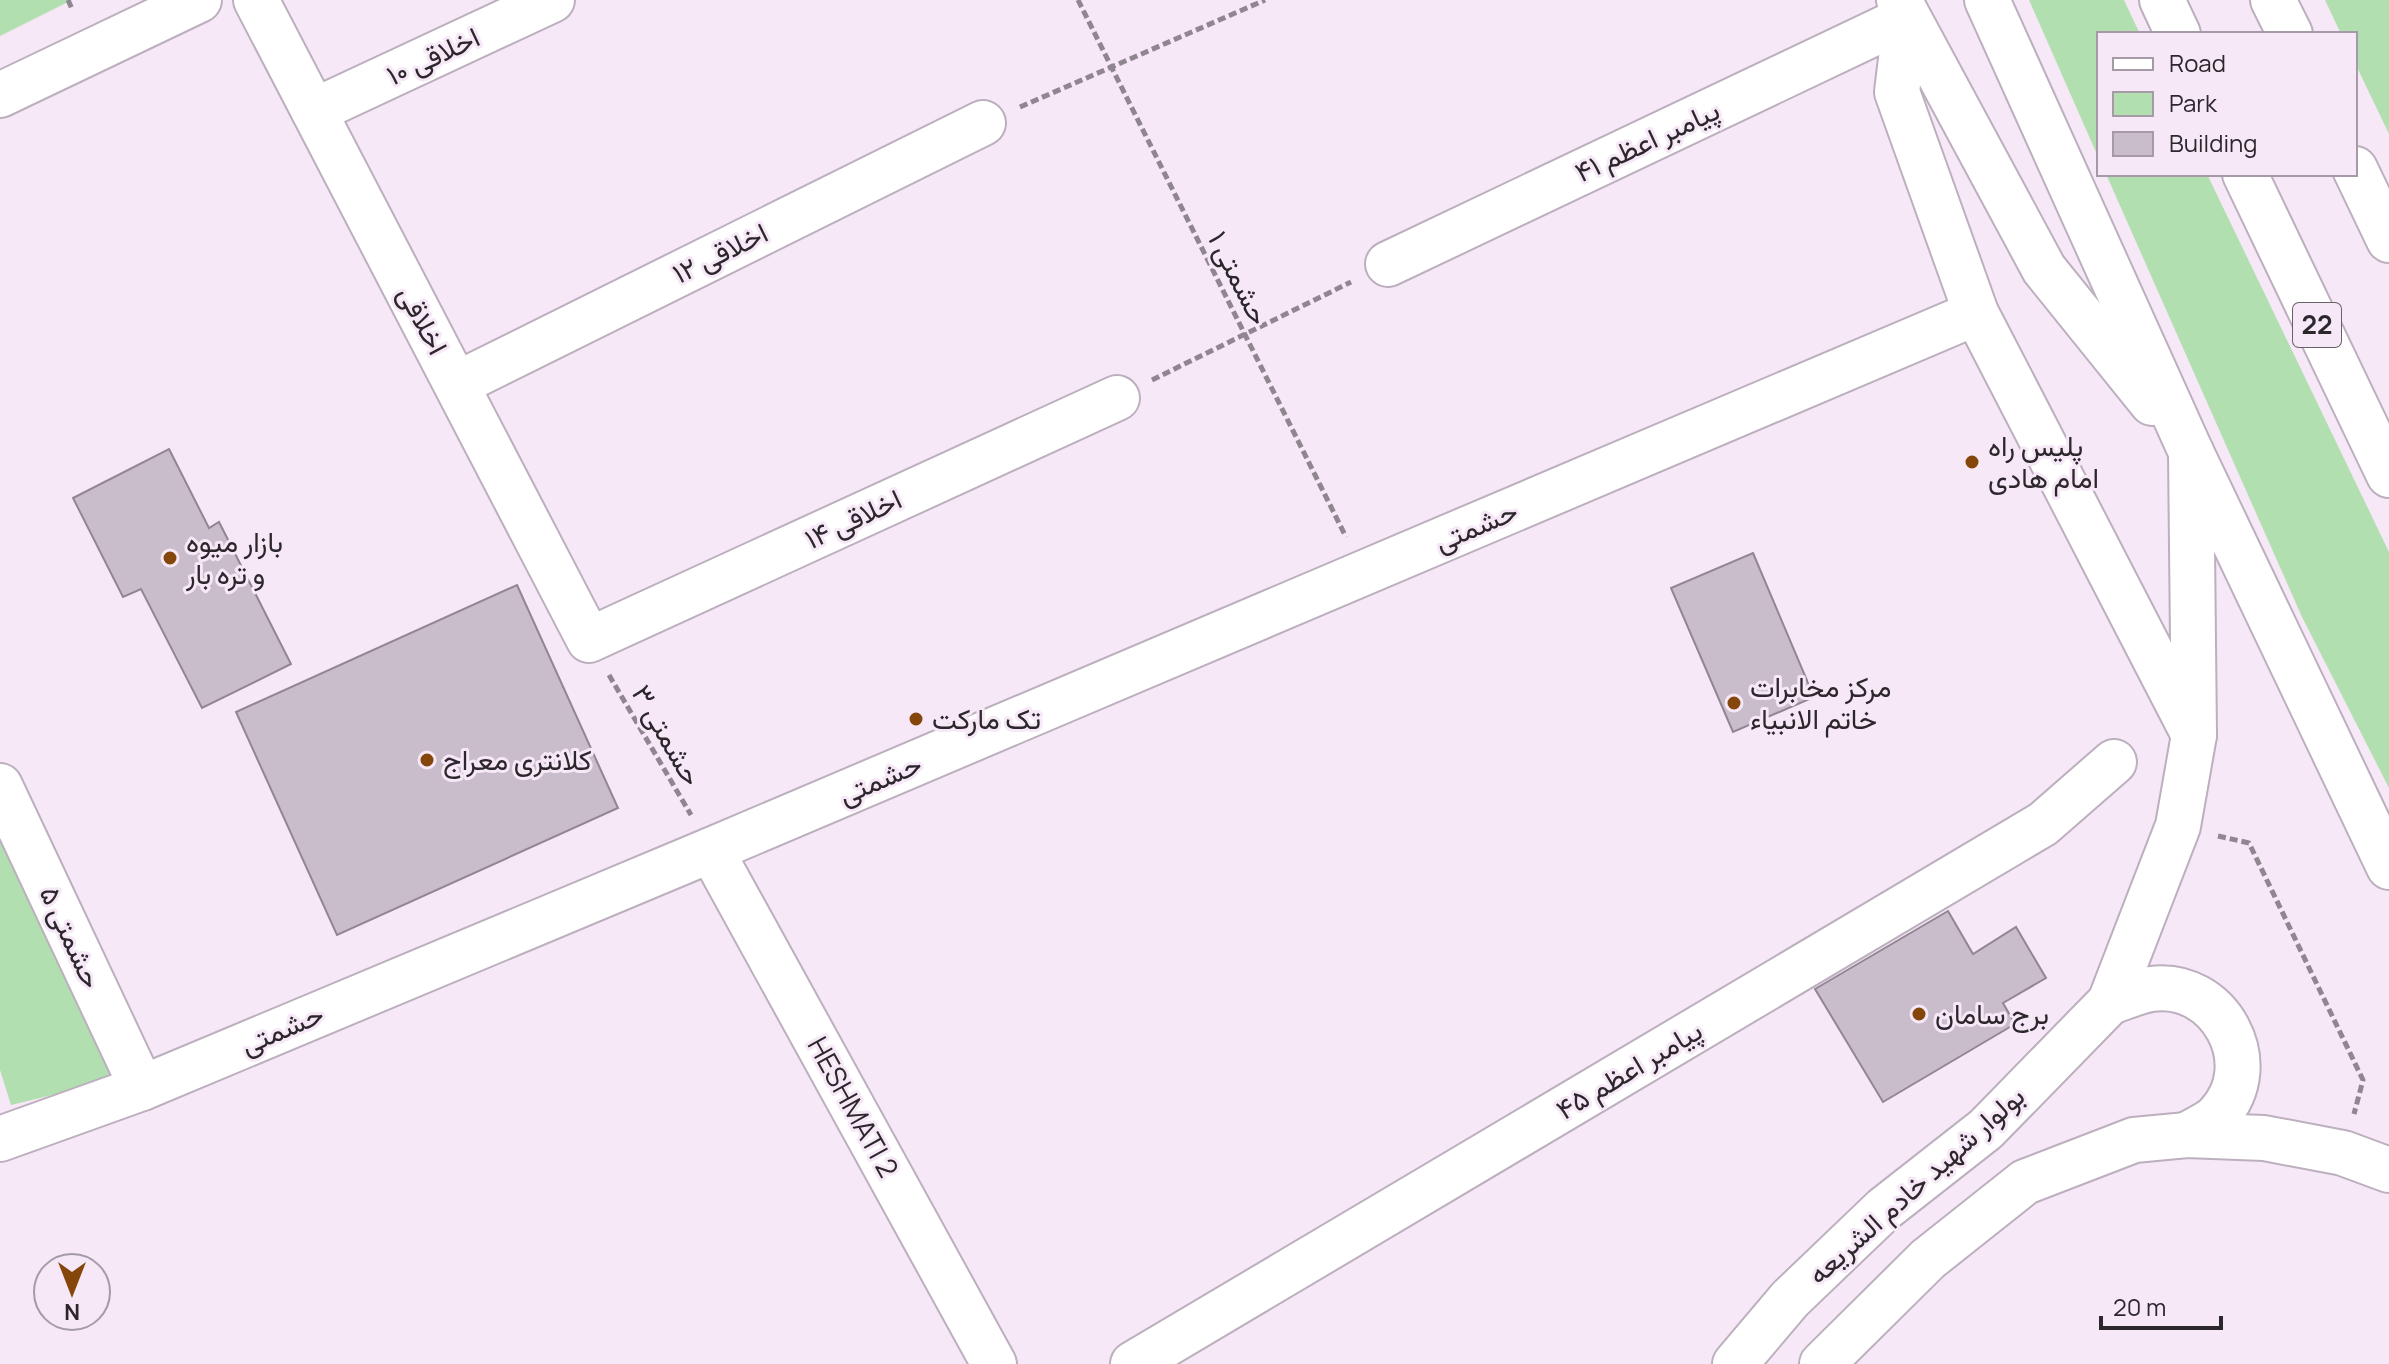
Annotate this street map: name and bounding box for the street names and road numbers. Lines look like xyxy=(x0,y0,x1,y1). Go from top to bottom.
street label: اخلاقی ۱۰ xyxy=(380,17,485,93)
street label: پیامبر اعظم ۴۱ xyxy=(1568,90,1726,191)
street label: اخلاقی ۱۲ xyxy=(666,213,773,291)
street label: حشمتی ۱ xyxy=(1200,224,1280,331)
street label: اخلاقی xyxy=(390,278,458,361)
road number: 22 xyxy=(2293,303,2341,347)
street label: اخلاقی ۱۴ xyxy=(798,479,907,557)
street label: حشمتی xyxy=(1428,491,1523,559)
street label: حشمتی ۳ xyxy=(624,677,712,792)
street label: حشمتی xyxy=(832,744,927,812)
street label: حشمتی ۵ xyxy=(32,879,112,994)
street label: حشمتی xyxy=(234,994,329,1062)
street label: پیامبر اعظم ۴۵ xyxy=(1548,1011,1709,1129)
street label: HESHMATI 2 xyxy=(800,1029,908,1184)
street label: بولوار شهید خادم الشریعه xyxy=(1799,1077,2033,1293)

